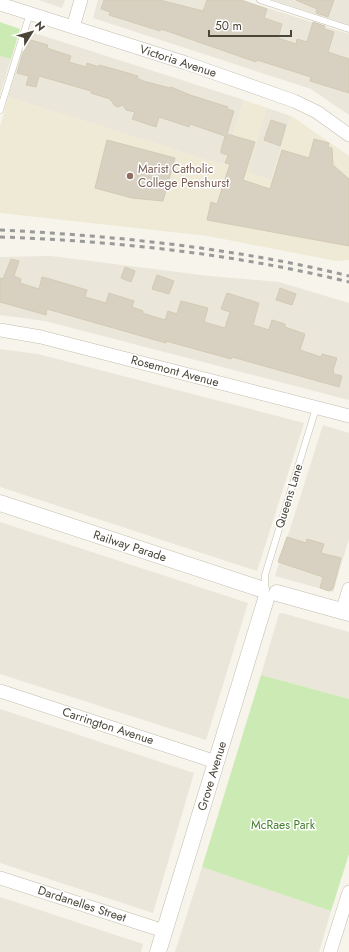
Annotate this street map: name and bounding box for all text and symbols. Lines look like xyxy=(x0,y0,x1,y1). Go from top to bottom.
north arrow xyxy=(12,12,52,52)
scale bar xyxy=(209,12,291,38)
text: 50 m xyxy=(215,17,242,35)
text: N xyxy=(31,18,49,34)
street label: Victoria Avenue xyxy=(137,40,219,82)
place label: Marist Catholic College Penshurst xyxy=(138,160,229,192)
marker: Marist Catholic College Penshurst xyxy=(125,171,135,181)
street label: Rosemont Avenue xyxy=(129,351,221,391)
street label: Queens Lane xyxy=(271,462,307,530)
street label: Railway Parade xyxy=(91,526,169,566)
street label: Carrington Avenue xyxy=(60,703,156,749)
street label: Grove Avenue xyxy=(193,739,231,813)
park label: McRaes Park xyxy=(251,816,316,834)
street label: Dardanelles Street xyxy=(36,881,129,927)

